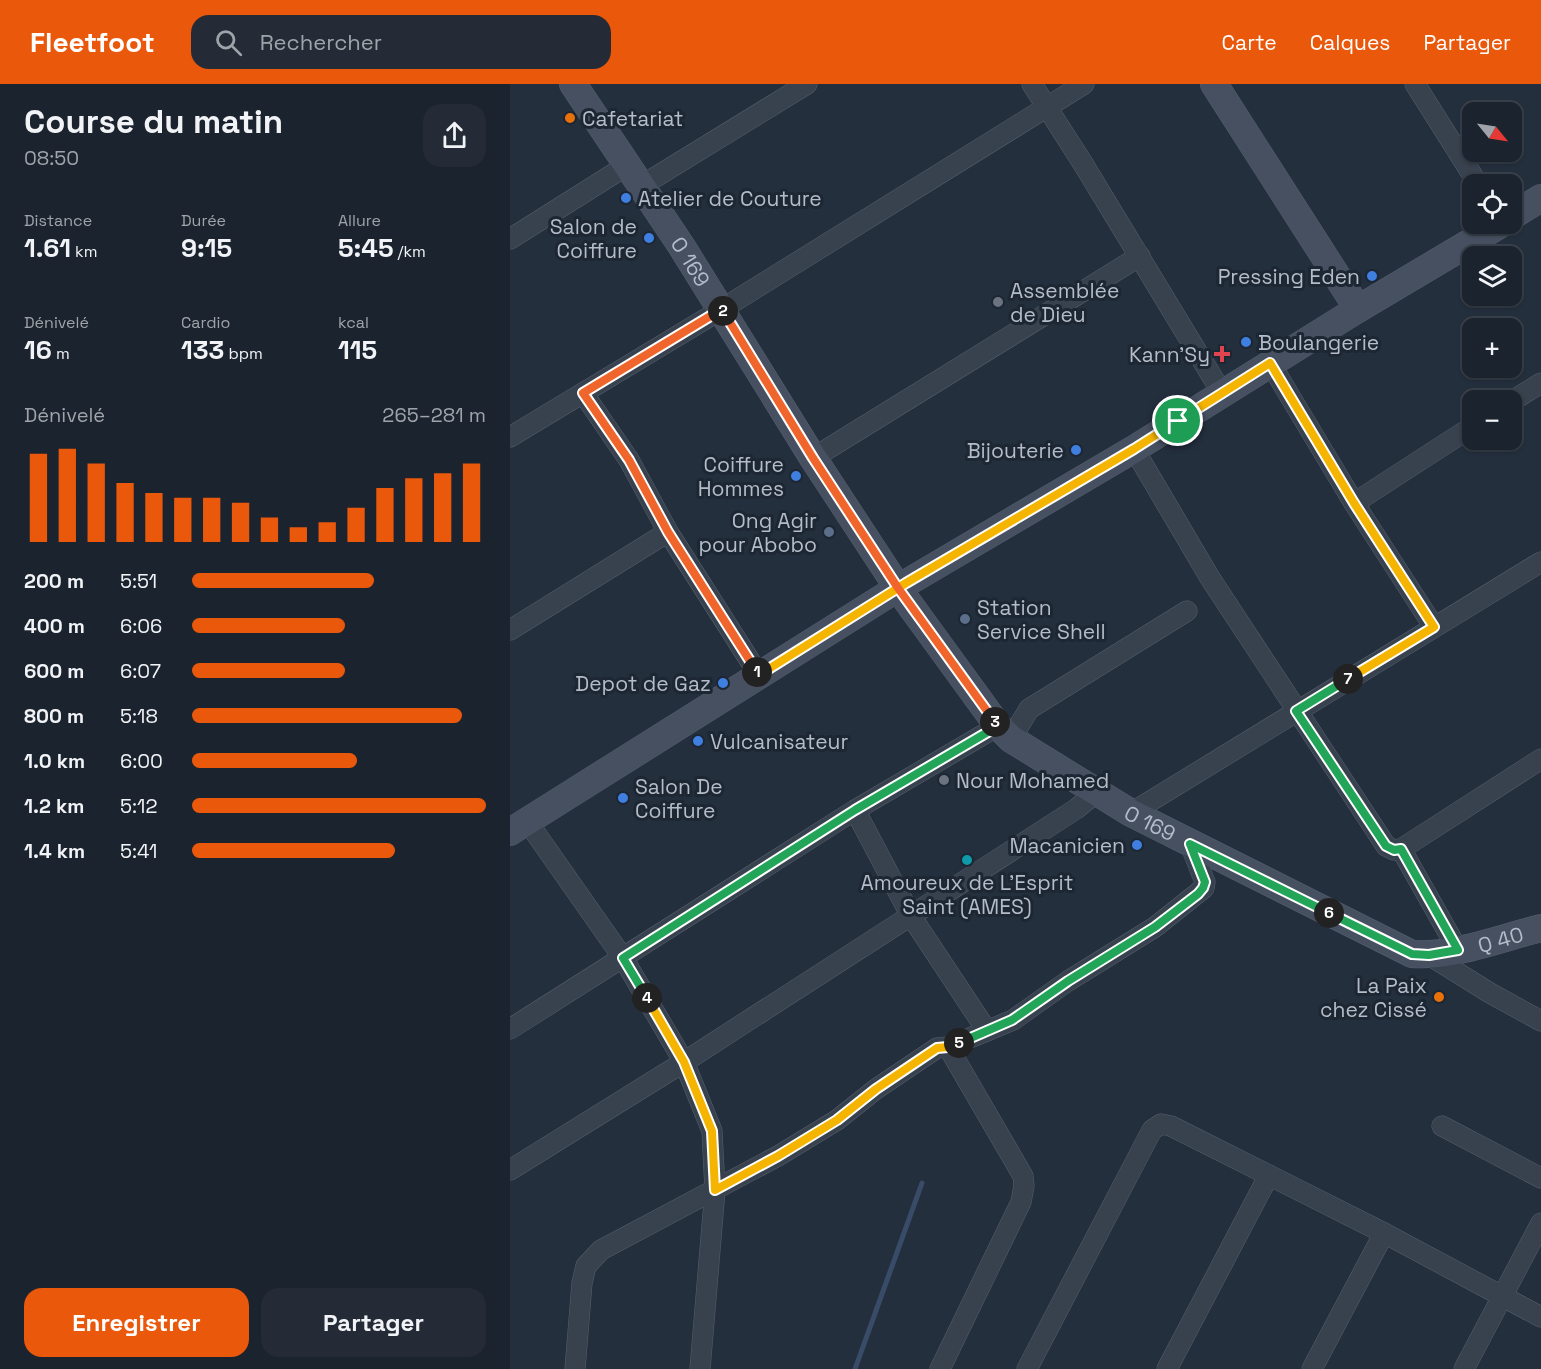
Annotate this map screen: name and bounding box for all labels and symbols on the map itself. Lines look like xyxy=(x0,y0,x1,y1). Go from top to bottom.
north arrow xyxy=(1462,102,1522,162)
place label: Cafetariat xyxy=(582,105,684,132)
marker: Cafetariat xyxy=(563,111,577,125)
place label: Atelier de Couture xyxy=(638,185,822,212)
marker: Atelier de Couture xyxy=(619,191,633,205)
place label: Salon de Coiffure xyxy=(550,213,637,264)
marker: Salon de Coiffure xyxy=(642,231,656,245)
street label: O 169 xyxy=(665,231,717,291)
place label: Pressing Eden xyxy=(1218,263,1360,290)
marker: Pressing Eden xyxy=(1365,269,1379,283)
place label: Assemblée de Dieu xyxy=(1010,277,1119,328)
marker: Assemblée de Dieu xyxy=(991,295,1005,309)
pin: 2 xyxy=(708,296,738,326)
place label: Boulangerie xyxy=(1258,329,1379,356)
marker: Boulangerie xyxy=(1239,335,1253,349)
place label: Kann’Sy xyxy=(1129,341,1210,368)
marker: Kann’Sy xyxy=(1215,347,1229,361)
pin xyxy=(1152,395,1203,446)
place label: Bijouterie xyxy=(967,437,1064,464)
marker: Bijouterie xyxy=(1069,443,1083,457)
place label: Coiffure Hommes xyxy=(698,451,784,502)
marker: Coiffure Hommes xyxy=(789,469,803,483)
place label: Ong Agir pour Abobo xyxy=(698,507,817,558)
marker: Ong Agir pour Abobo xyxy=(822,525,836,539)
place label: Station Service Shell xyxy=(977,594,1106,645)
marker: Station Service Shell xyxy=(958,612,972,626)
pin: 1 xyxy=(742,657,772,687)
pin: 7 xyxy=(1333,664,1363,694)
place label: Depot de Gaz xyxy=(575,670,711,697)
marker: Depot de Gaz xyxy=(716,676,730,690)
pin: 3 xyxy=(980,707,1010,737)
place label: Vulcanisateur xyxy=(710,728,848,755)
marker: Vulcanisateur xyxy=(691,734,705,748)
place label: Nour Mohamed xyxy=(956,767,1109,794)
place label: Salon De Coiffure xyxy=(635,773,723,824)
marker: Nour Mohamed xyxy=(937,773,951,787)
marker: Salon De Coiffure xyxy=(616,791,630,805)
street label: O 169 xyxy=(1120,798,1180,847)
place label: Macanicien xyxy=(1009,832,1125,859)
marker: Macanicien xyxy=(1130,838,1144,852)
marker: Amoureux de L'Esprit Saint (AMES) xyxy=(960,853,974,867)
place label: Amoureux de L'Esprit Saint (AMES) xyxy=(861,869,1073,920)
pin: 6 xyxy=(1314,898,1344,928)
street label: Q 40 xyxy=(1475,920,1526,959)
place label: La Paix chez Cissé xyxy=(1320,972,1427,1023)
pin: 4 xyxy=(632,983,662,1013)
marker: La Paix chez Cissé xyxy=(1432,990,1446,1004)
pin: 5 xyxy=(944,1028,974,1058)

